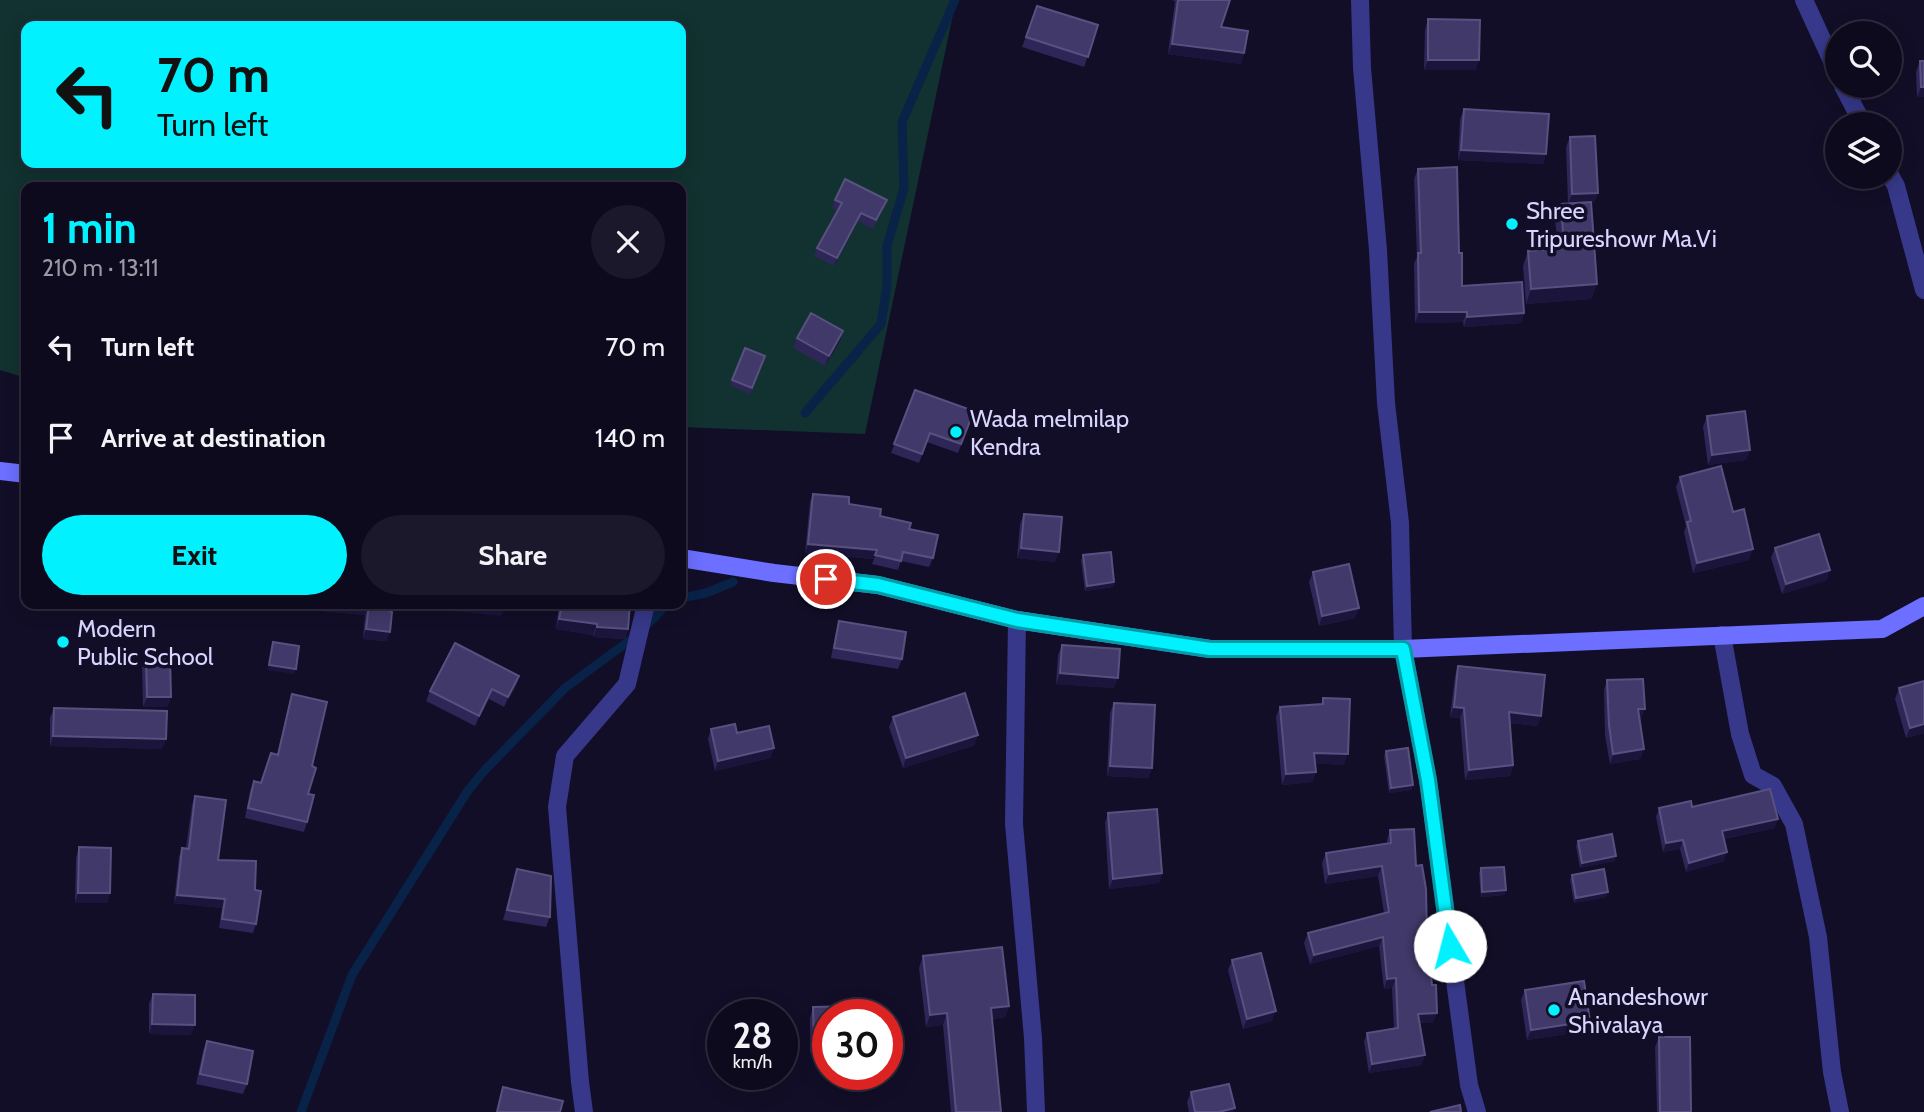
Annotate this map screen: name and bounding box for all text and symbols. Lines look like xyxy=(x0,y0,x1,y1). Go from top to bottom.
map controls xyxy=(1825,21,1902,189)
button: search xyxy=(1825,21,1902,98)
text: 70 m xyxy=(157,45,270,104)
icon: left xyxy=(42,49,133,140)
text: Turn left xyxy=(157,105,268,144)
button: layers xyxy=(1825,112,1902,189)
place label: Shree Tripureshowr Ma.Vi xyxy=(1526,196,1717,253)
text: 1 min xyxy=(42,202,137,254)
button: close xyxy=(591,205,665,279)
marker: Shree Tripureshowr Ma.Vi xyxy=(1504,216,1520,232)
text: 210 m · 13:11 xyxy=(42,254,159,282)
icon: left xyxy=(42,328,80,366)
text: Turn left xyxy=(101,331,194,363)
text: 70 m xyxy=(605,331,665,363)
place label: Wada melmilap Kendra xyxy=(970,404,1129,461)
icon: arrive xyxy=(42,419,80,457)
text: Arrive at destination xyxy=(101,422,326,454)
text: 140 m xyxy=(595,422,665,454)
marker: Wada melmilap Kendra xyxy=(948,424,964,440)
button: Exit xyxy=(42,515,347,595)
button: Share xyxy=(361,515,665,595)
pin xyxy=(796,549,856,609)
icon: arrive xyxy=(807,560,845,598)
place label: Modern Public School xyxy=(77,614,214,671)
marker: Modern Public School xyxy=(55,634,71,650)
position arrow xyxy=(1413,909,1487,983)
place label: Anandeshowr Shivalaya xyxy=(1568,982,1708,1039)
speed limit sign: 30 xyxy=(812,999,903,1090)
marker: Anandeshowr Shivalaya xyxy=(1546,1002,1562,1018)
text: 28 xyxy=(733,1014,772,1057)
text: km/h xyxy=(733,1051,772,1073)

